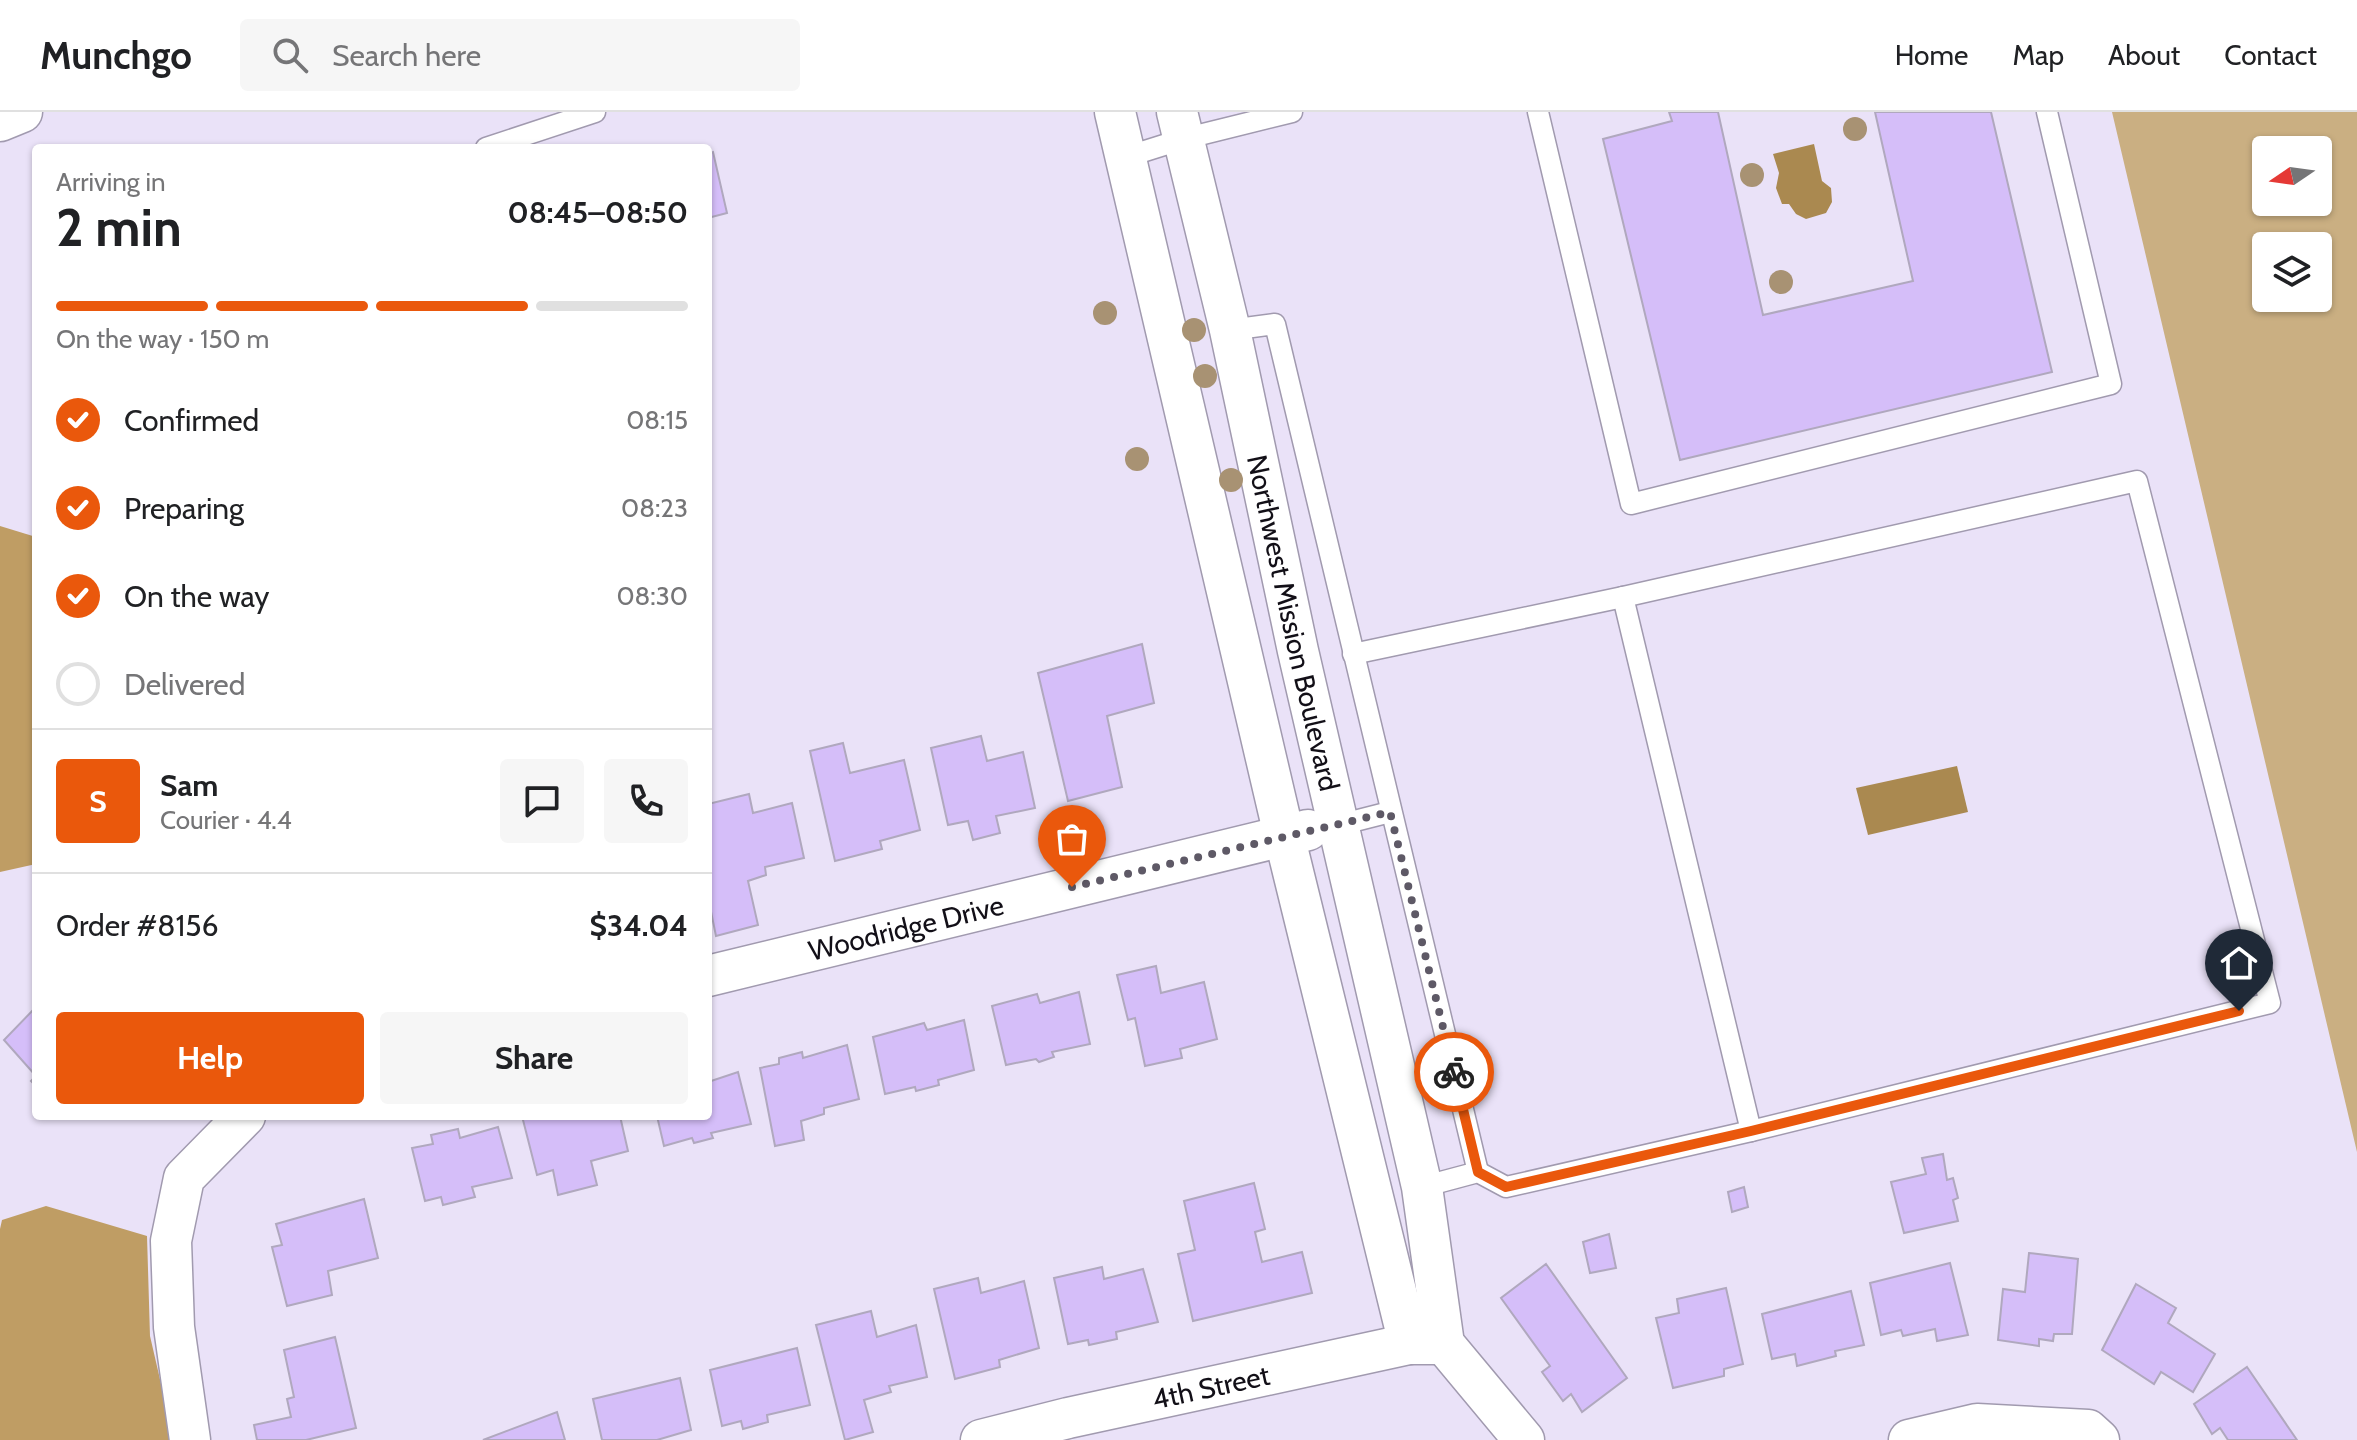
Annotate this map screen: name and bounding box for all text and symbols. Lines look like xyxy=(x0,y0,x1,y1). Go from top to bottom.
search box xyxy=(240,19,800,91)
text: Munchgo xyxy=(40,32,192,79)
icon: search xyxy=(268,33,312,77)
text: Search here xyxy=(332,37,481,74)
text: Home xyxy=(1895,38,1968,72)
text: Map xyxy=(2012,38,2064,72)
text: About xyxy=(2108,38,2180,72)
text: Contact xyxy=(2224,38,2317,72)
north arrow xyxy=(2252,136,2332,216)
map controls xyxy=(2252,136,2332,312)
text: Arriving in xyxy=(56,166,166,198)
text: 08:45–08:50 xyxy=(507,194,688,231)
text: 2 min xyxy=(56,196,182,259)
button: layers xyxy=(2252,232,2332,312)
text: On the way · 150 m xyxy=(56,323,269,355)
icon: check xyxy=(56,398,100,442)
text: Confirmed xyxy=(124,402,259,439)
text: 08:15 xyxy=(626,404,688,436)
street label: Northwest Mission Boulevard xyxy=(1240,452,1347,794)
icon: check xyxy=(56,486,100,530)
text: Preparing xyxy=(124,490,244,527)
text: 08:23 xyxy=(621,492,688,524)
icon: check xyxy=(56,574,100,618)
text: On the way xyxy=(124,578,269,615)
text: 08:30 xyxy=(616,580,688,612)
text: Delivered xyxy=(124,666,245,703)
button: chat xyxy=(500,759,584,843)
button: phone xyxy=(604,759,688,843)
text: Sam xyxy=(160,767,218,804)
text: S xyxy=(89,783,107,820)
text: Courier · 4.4 xyxy=(160,804,292,836)
pin xyxy=(1038,805,1106,887)
icon: bag xyxy=(1050,817,1094,861)
street label: Woodridge Drive xyxy=(805,888,1007,968)
text: Order #8156 xyxy=(56,907,219,944)
text: $34.04 xyxy=(590,907,688,944)
pin xyxy=(2205,929,2273,1011)
icon: home xyxy=(2217,941,2261,985)
button: Help xyxy=(56,1012,364,1104)
button: Share xyxy=(380,1012,688,1104)
courier xyxy=(1414,1032,1494,1112)
icon: bike xyxy=(1432,1050,1476,1094)
street label: 4th Street xyxy=(1149,1358,1273,1416)

